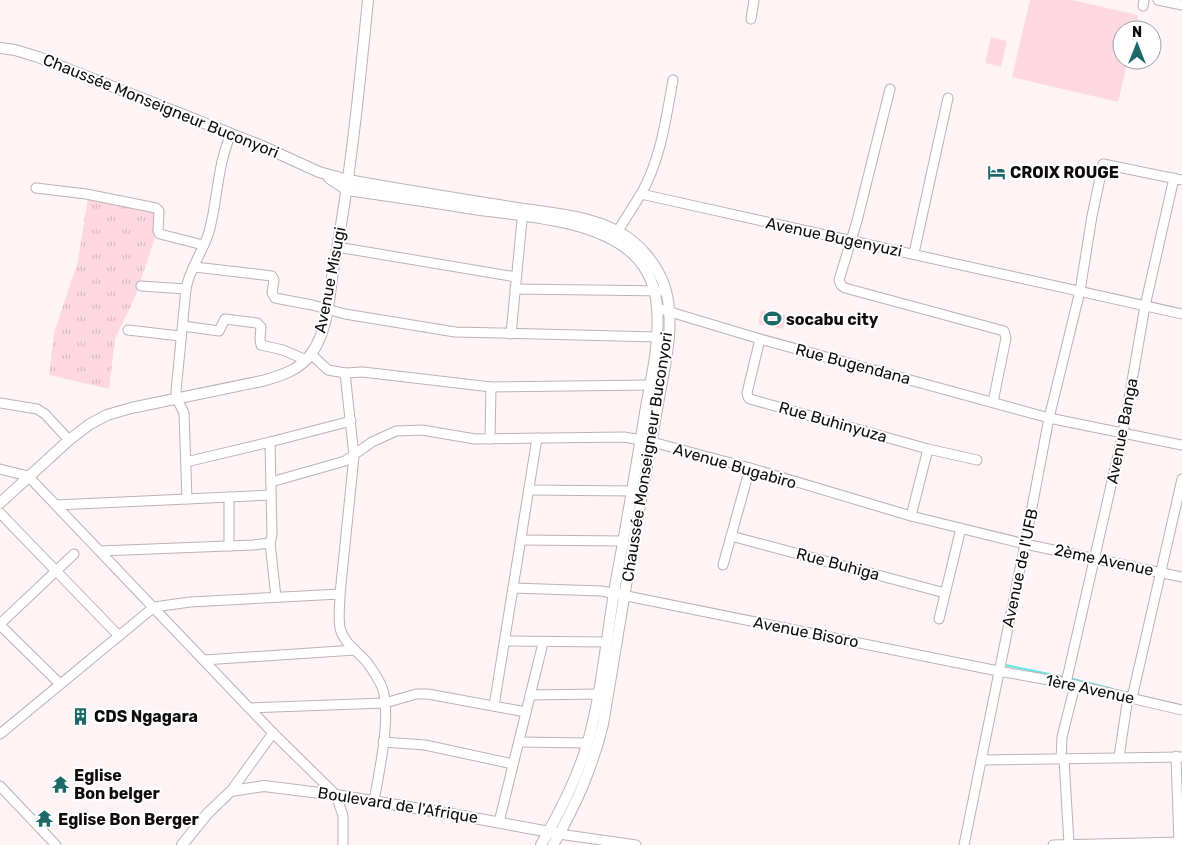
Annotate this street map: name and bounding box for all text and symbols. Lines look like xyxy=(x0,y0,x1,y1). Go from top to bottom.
north arrow xyxy=(1112,20,1162,70)
text: N xyxy=(1132,24,1142,41)
street label: Chaussée Monseigneur Buconyori xyxy=(40,50,282,162)
hotel icon: CROIX ROUGE xyxy=(986,162,1006,182)
place label: CROIX ROUGE xyxy=(1010,163,1119,182)
street label: Avenue Bugenyuzi xyxy=(764,213,904,261)
street label: Avenue Misugi xyxy=(310,225,350,335)
sports icon: socabu city xyxy=(762,309,782,329)
place label: socabu city xyxy=(786,310,879,329)
street label: Chaussée Monseigneur Buconyori xyxy=(618,331,676,583)
street label: Rue Bugendana xyxy=(793,340,913,388)
street label: Avenue Banga xyxy=(1102,376,1142,486)
street label: Rue Buhinyuza xyxy=(777,397,889,447)
street label: Avenue Bugabiro xyxy=(671,439,799,493)
street label: Avenue de l'UFB xyxy=(998,507,1042,629)
street label: 2ème Avenue xyxy=(1053,540,1155,580)
street label: Rue Buhiga xyxy=(794,544,882,584)
street label: Avenue Bisoro xyxy=(752,612,860,652)
street label: 1ère Avenue xyxy=(1044,670,1136,708)
building icon: CDS Ngagara xyxy=(70,706,90,726)
place label: CDS Ngagara xyxy=(94,707,198,726)
place label: Eglise Bon belger xyxy=(74,766,161,803)
temple icon: Eglise Bon belger xyxy=(50,774,70,794)
street label: Boulevard de l'Afrique xyxy=(316,783,480,827)
temple icon: Eglise Bon Berger xyxy=(34,809,54,829)
place label: Eglise Bon Berger xyxy=(58,810,200,829)

